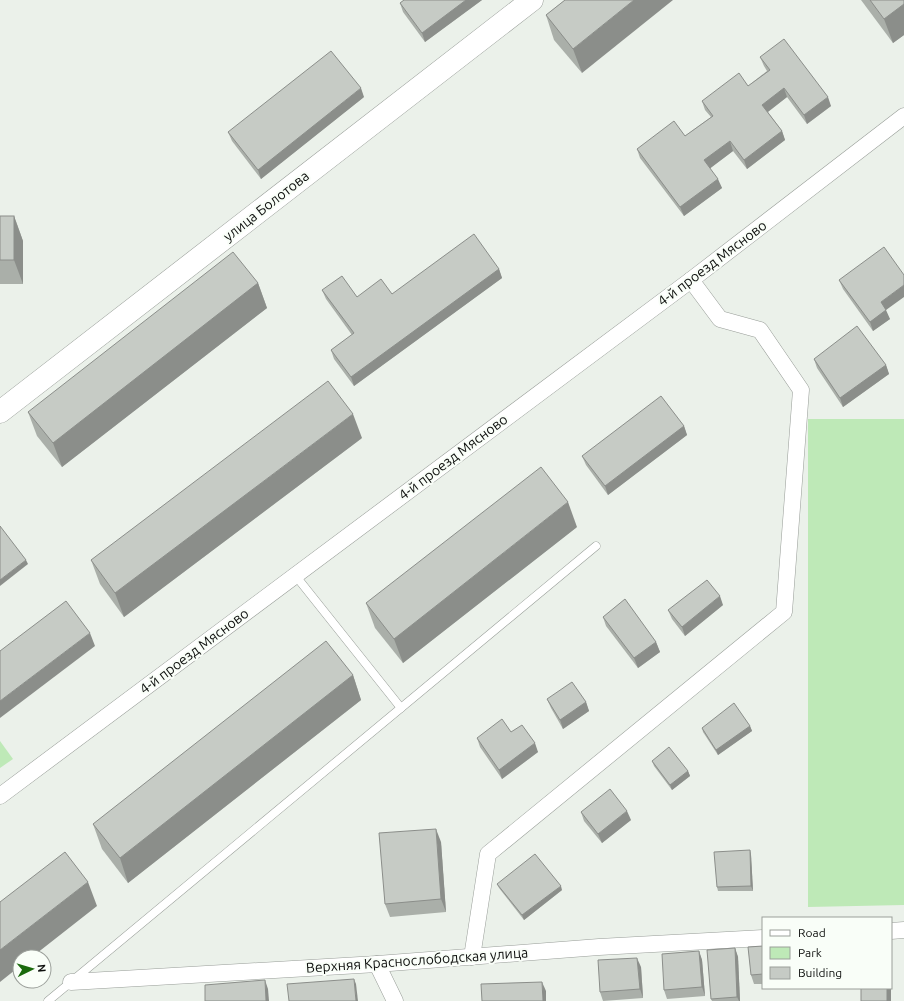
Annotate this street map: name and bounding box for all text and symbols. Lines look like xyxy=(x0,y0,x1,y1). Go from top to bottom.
street label: улица Болотова xyxy=(220,168,312,244)
street label: 4-й проезд Мясново xyxy=(654,217,770,309)
street label: 4-й проезд Мясново xyxy=(395,411,511,503)
street label: 4-й проезд Мясново xyxy=(136,605,252,697)
legend xyxy=(762,917,892,989)
text: Road xyxy=(798,926,826,939)
street label: Верхняя Краснослободская улица xyxy=(305,944,529,976)
text: Park xyxy=(798,946,822,959)
north arrow xyxy=(12,949,52,989)
text: N xyxy=(36,964,48,973)
text: Building xyxy=(798,966,842,979)

